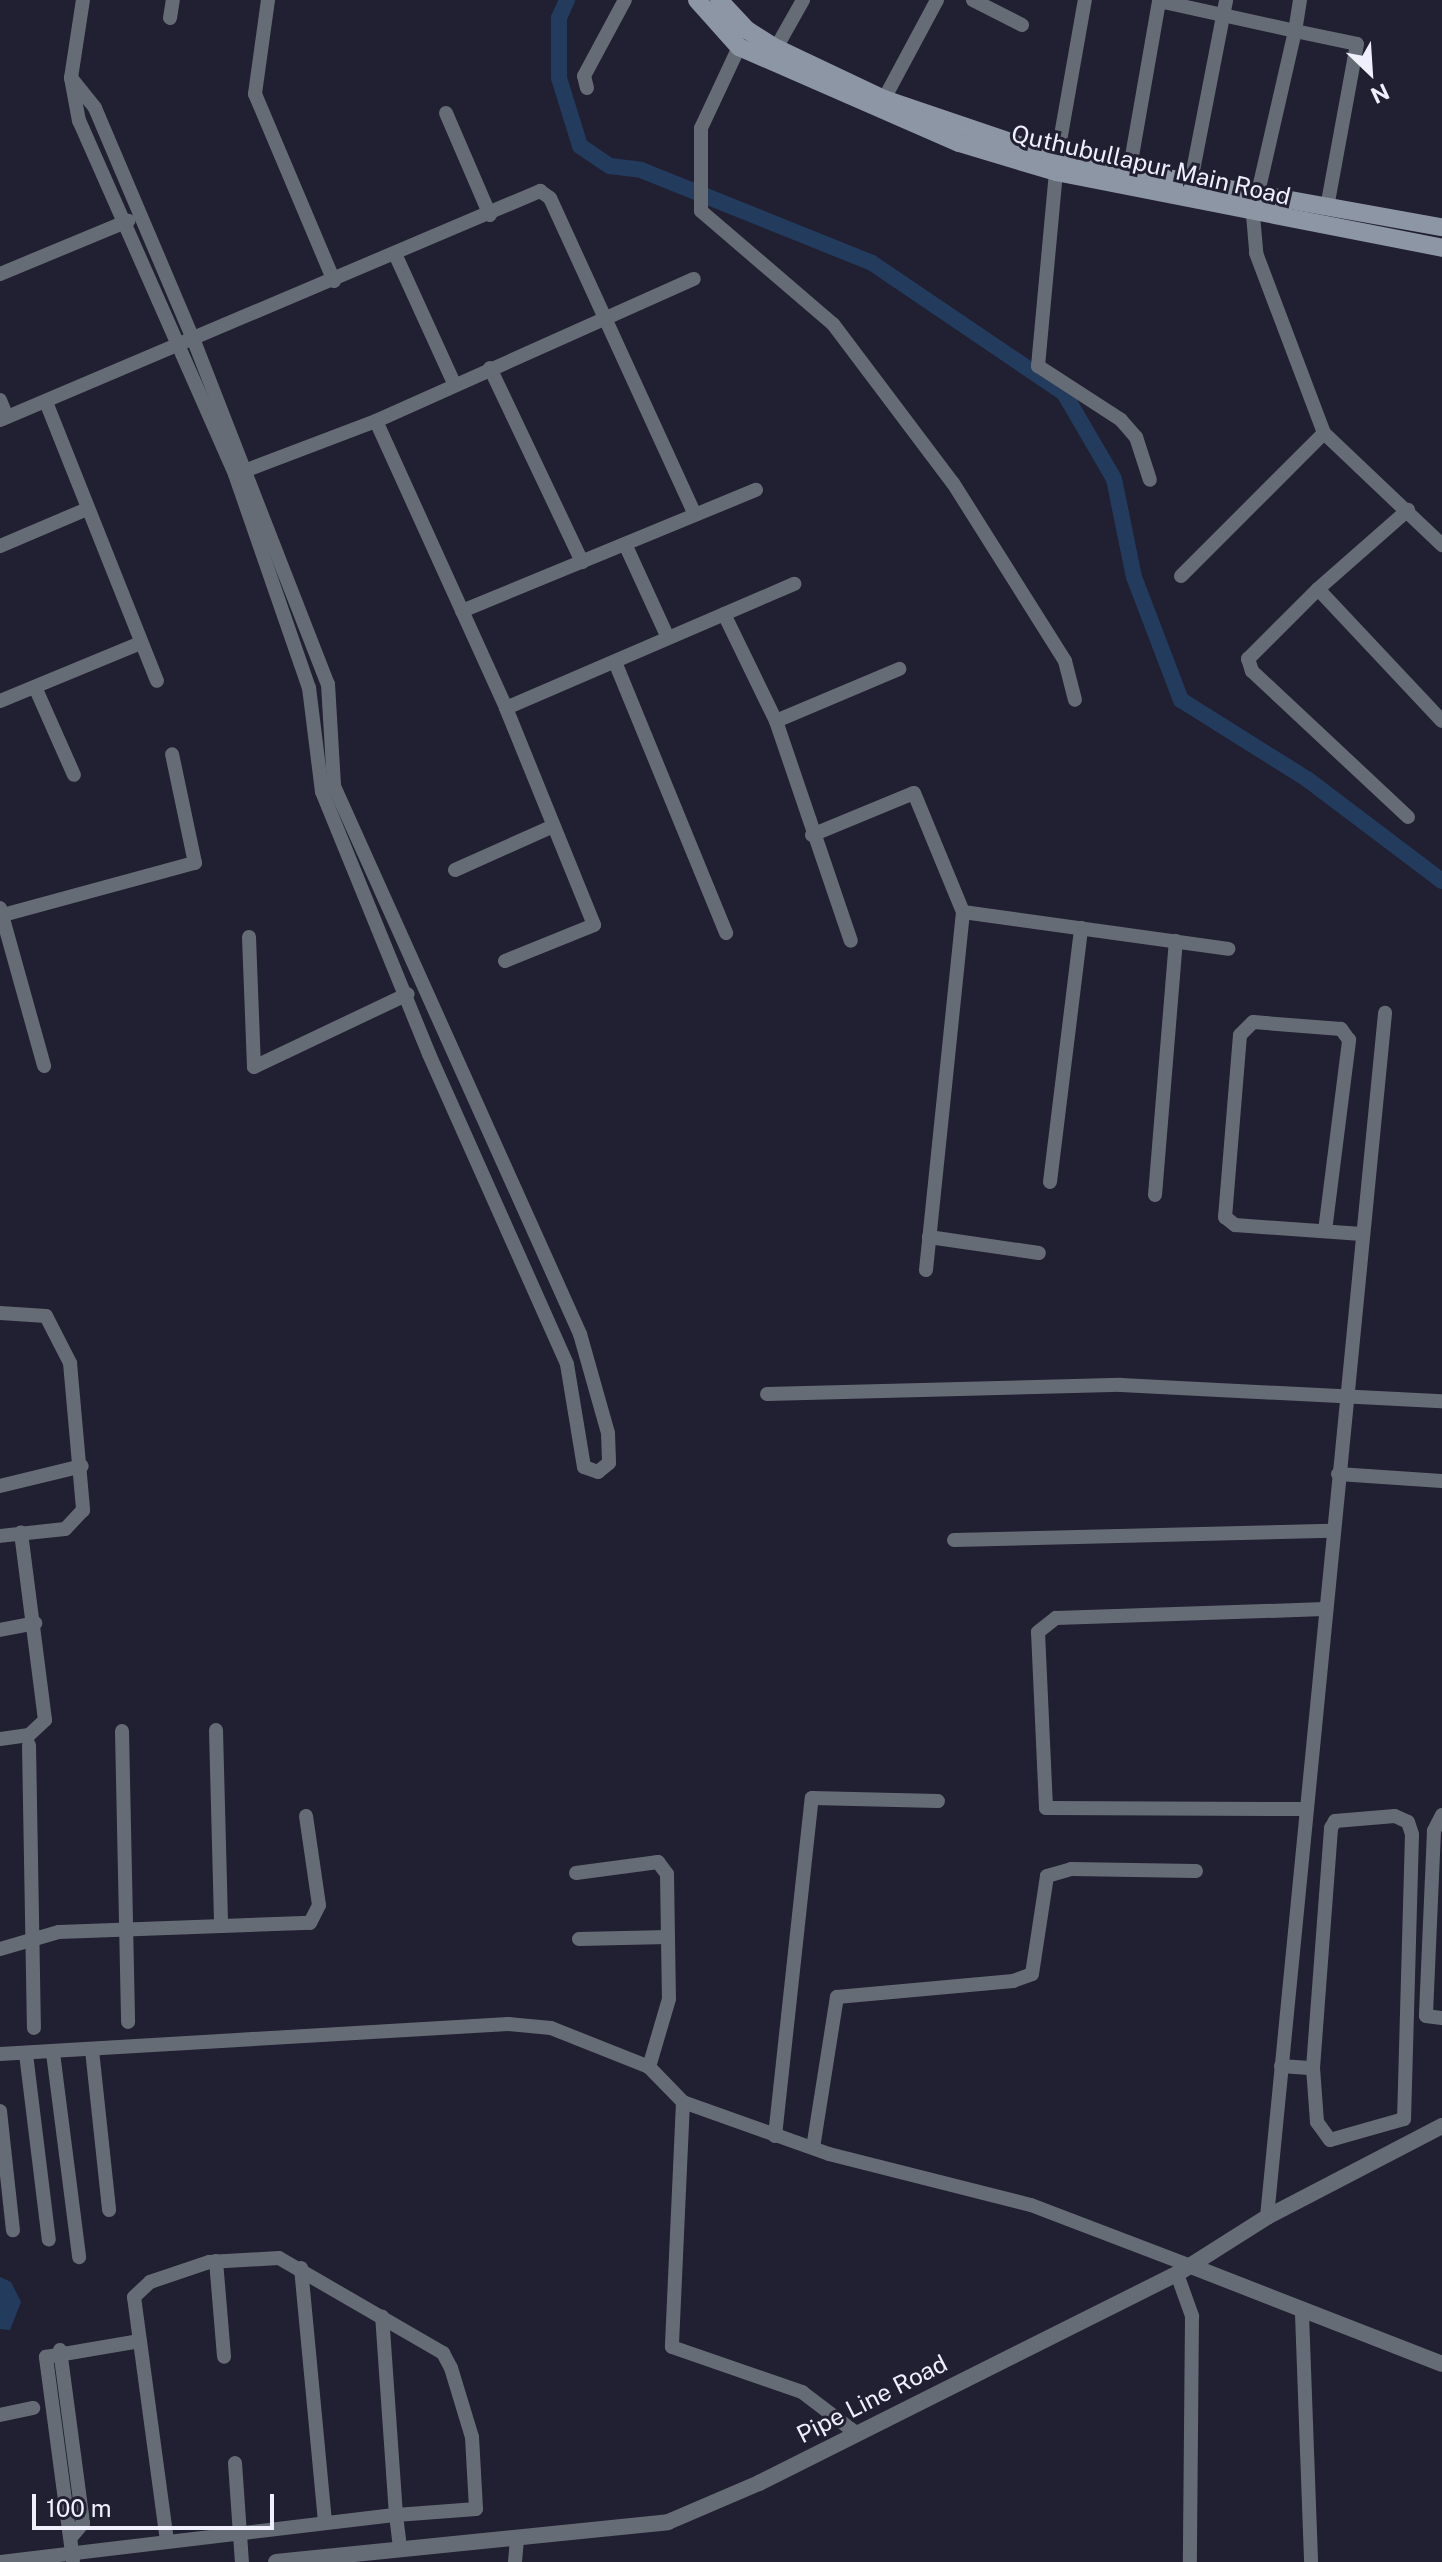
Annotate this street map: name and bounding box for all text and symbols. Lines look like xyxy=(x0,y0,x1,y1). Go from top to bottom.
north arrow xyxy=(1330,32,1410,112)
text: N xyxy=(1367,78,1393,109)
street label: Quthubullapur Main Road xyxy=(1009,119,1293,211)
street label: Pipe Line Road xyxy=(792,2349,952,2449)
scale bar xyxy=(36,2478,278,2528)
text: 100 m xyxy=(46,2494,112,2522)

